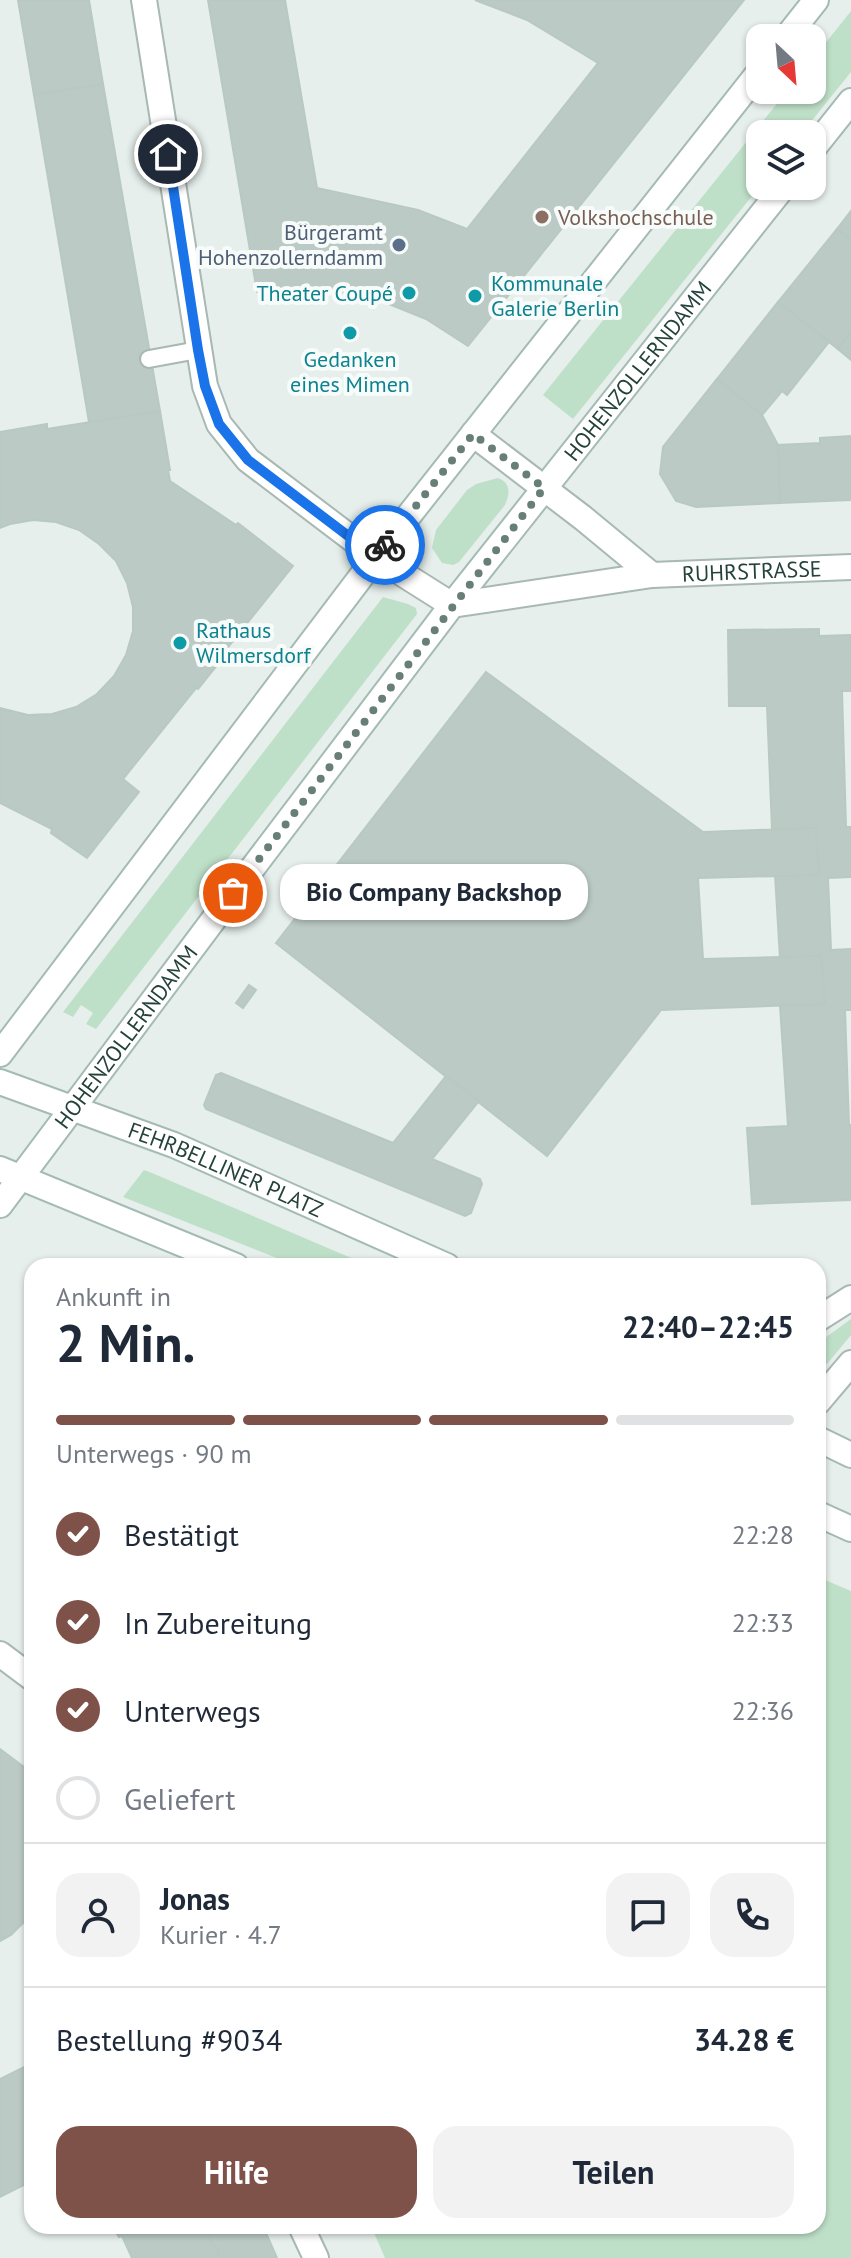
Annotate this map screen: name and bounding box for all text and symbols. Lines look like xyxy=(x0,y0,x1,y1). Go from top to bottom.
north arrow xyxy=(746,24,826,104)
map controls xyxy=(746,24,826,200)
pin xyxy=(134,120,202,188)
button: layers xyxy=(746,120,826,200)
icon: home xyxy=(146,132,190,176)
place label: Volkshochschule xyxy=(557,203,714,231)
marker: Volkshochschule xyxy=(533,208,551,226)
place label: Bürgeramt Hohenzollerndamm xyxy=(198,218,384,271)
marker: Bürgeramt Hohenzollerndamm xyxy=(390,236,408,254)
place label: Kommunale Galerie Berlin xyxy=(491,269,619,322)
street label: HOHENZOLLERNDAMM xyxy=(558,275,717,466)
place label: Theater Coupé xyxy=(256,279,393,307)
marker: Theater Coupé xyxy=(400,284,418,302)
marker: Kommunale Galerie Berlin xyxy=(466,287,484,305)
marker: Gedanken eines Mimen xyxy=(341,324,359,342)
place label: Gedanken eines Mimen xyxy=(290,345,410,398)
courier xyxy=(345,505,425,585)
icon: bike xyxy=(363,523,407,567)
street label: RUHRSTRASSE xyxy=(681,554,822,588)
place label: Rathaus Wilmersdorf xyxy=(196,616,311,669)
marker: Rathaus Wilmersdorf xyxy=(171,634,189,652)
pin xyxy=(199,859,267,927)
callout: Bio Company Backshop xyxy=(281,865,589,921)
icon: bag xyxy=(211,871,255,915)
text: Bio Company Backshop xyxy=(306,875,562,908)
street label: HOHENZOLLERNDAMM xyxy=(48,940,203,1134)
street label: FEHRBELLINER PLATZ xyxy=(124,1116,327,1223)
text: Ankunft in xyxy=(56,1280,171,1313)
text: 22:40–22:45 xyxy=(622,1307,794,1346)
text: 2 Min. xyxy=(56,1309,195,1376)
text: Unterwegs · 90 m xyxy=(56,1437,252,1470)
icon: check xyxy=(56,1512,100,1556)
text: Bestätigt xyxy=(124,1515,239,1554)
text: 22:28 xyxy=(732,1518,794,1551)
icon: check xyxy=(56,1600,100,1644)
text: In Zubereitung xyxy=(124,1603,312,1642)
text: 22:33 xyxy=(732,1606,794,1639)
icon: check xyxy=(56,1688,100,1732)
text: Unterwegs xyxy=(124,1691,261,1730)
text: 22:36 xyxy=(732,1694,794,1727)
text: Geliefert xyxy=(124,1779,235,1818)
button: person xyxy=(56,1873,140,1957)
button: chat xyxy=(606,1873,690,1957)
button: phone xyxy=(710,1873,794,1957)
text: Jonas xyxy=(160,1879,230,1918)
text: Kurier · 4.7 xyxy=(160,1918,282,1951)
text: Bestellung #9034 xyxy=(56,2020,282,2059)
text: 34.28 € xyxy=(694,2020,794,2059)
button: Hilfe xyxy=(56,2126,417,2218)
button: Teilen xyxy=(433,2126,794,2218)

